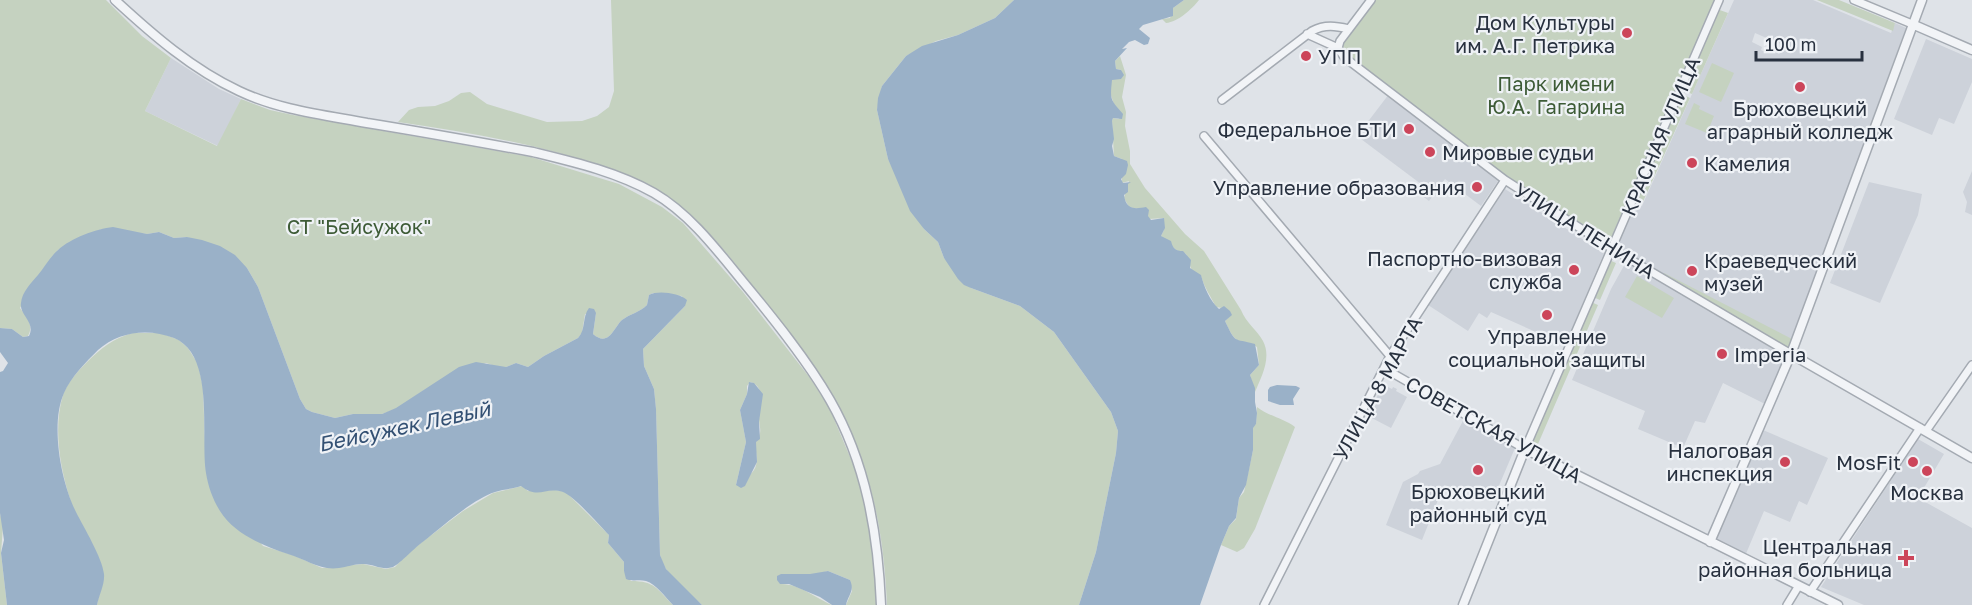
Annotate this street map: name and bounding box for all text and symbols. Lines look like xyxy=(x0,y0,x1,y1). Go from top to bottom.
place label: Дом Культуры им. А.Г. Петрика xyxy=(1455,10,1615,57)
scale bar xyxy=(1756,24,1862,62)
marker: Дом Культуры им. А.Г. Петрика xyxy=(1620,26,1634,40)
text: 100 m xyxy=(1765,33,1816,55)
place label: УПП xyxy=(1318,44,1361,68)
marker: УПП xyxy=(1299,49,1313,63)
street label: КРАСНАЯ УЛИЦА xyxy=(1616,53,1704,219)
park label: Парк имени Ю.А. Гагарина xyxy=(1487,71,1625,118)
marker: Брюховецкий аграрный колледж xyxy=(1793,80,1807,94)
place label: Брюховецкий аграрный колледж xyxy=(1707,96,1893,143)
place label: Федеральное БТИ xyxy=(1218,117,1397,141)
marker: Федеральное БТИ xyxy=(1402,122,1416,136)
place label: Мировые судьи xyxy=(1442,140,1594,164)
marker: Мировые судьи xyxy=(1423,145,1437,159)
place label: Камелия xyxy=(1704,151,1790,175)
marker: Камелия xyxy=(1685,156,1699,170)
place label: Управление образования xyxy=(1213,175,1465,199)
street label: УЛИЦА ЛЕНИНА xyxy=(1510,177,1660,283)
marker: Управление образования xyxy=(1470,180,1484,194)
park label: СТ "Бейсужок" xyxy=(287,214,431,238)
place label: Паспортно-визовая служба xyxy=(1367,246,1562,293)
place label: Краеведческий музей xyxy=(1704,248,1857,295)
marker: Паспортно-визовая служба xyxy=(1567,263,1581,277)
marker: Краеведческий музей xyxy=(1685,264,1699,278)
marker: Управление социальной защиты xyxy=(1540,308,1554,322)
street label: УЛИЦА 8 МАРТА xyxy=(1328,312,1426,464)
place label: Управление социальной защиты xyxy=(1448,324,1646,371)
place label: Imperia xyxy=(1734,342,1806,366)
marker: Imperia xyxy=(1715,347,1729,361)
street label: СОВЕТСКАЯ УЛИЦА xyxy=(1402,371,1586,487)
water label: Бейсужек Левый xyxy=(316,395,493,457)
place label: Налоговая инспекция xyxy=(1667,438,1773,485)
place label: MosFit xyxy=(1836,450,1901,474)
marker: Налоговая инспекция xyxy=(1778,455,1792,469)
marker: MosFit xyxy=(1906,455,1920,469)
marker: Брюховецкий районный суд xyxy=(1471,463,1485,477)
marker: Москва xyxy=(1920,464,1934,478)
place label: Брюховецкий районный суд xyxy=(1409,479,1547,526)
place label: Москва xyxy=(1890,480,1964,504)
place label: Центральная районная больница xyxy=(1698,534,1892,581)
marker: Центральная районная больница xyxy=(1897,549,1915,567)

